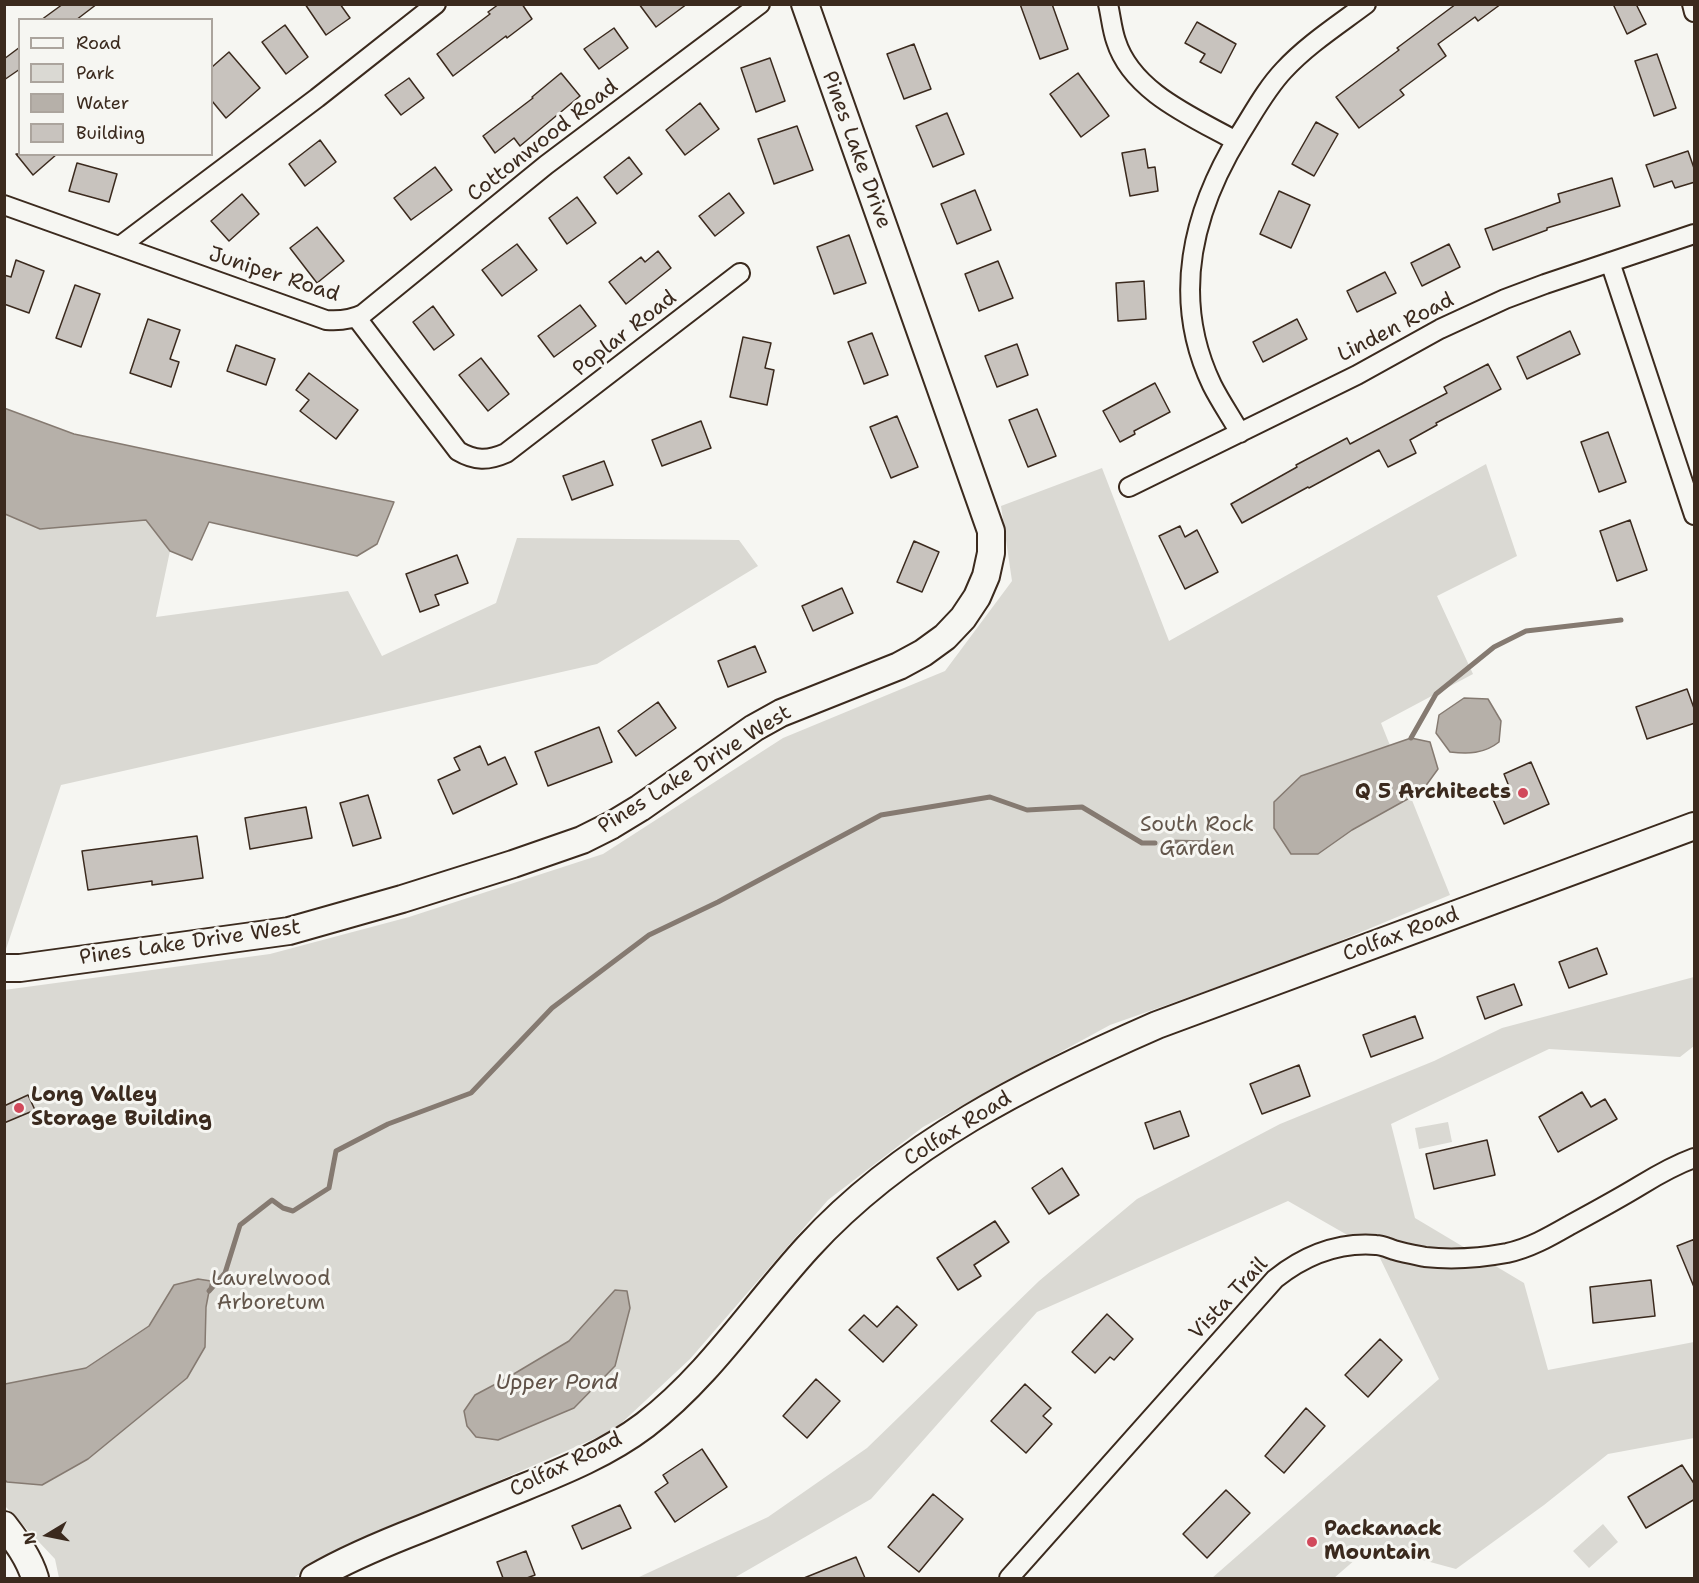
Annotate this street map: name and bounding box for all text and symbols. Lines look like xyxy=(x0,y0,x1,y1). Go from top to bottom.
legend xyxy=(18,18,213,156)
text: Road xyxy=(76,31,121,55)
text: Park xyxy=(76,61,115,85)
street label: Pines Lake Drive xyxy=(816,68,896,232)
street label: Cottonwood Road xyxy=(463,74,623,208)
text: Water xyxy=(76,91,129,115)
text: Building xyxy=(76,121,145,145)
street label: Juniper Road xyxy=(205,242,343,308)
street label: Poplar Road xyxy=(568,286,682,382)
street label: Linden Road xyxy=(1334,288,1458,368)
street label: Pines Lake Drive West xyxy=(594,700,796,840)
place label: Q 5 Architects xyxy=(1355,780,1511,806)
marker: Q 5 Architects xyxy=(1516,786,1530,800)
park label: South Rock Garden xyxy=(1140,813,1254,863)
street label: Colfax Road xyxy=(1339,902,1463,968)
street label: Pines Lake Drive West xyxy=(78,915,302,971)
place label: Long Valley Storage Building xyxy=(31,1083,212,1133)
street label: Colfax Road xyxy=(900,1086,1016,1172)
marker: Long Valley Storage Building xyxy=(12,1101,26,1115)
street label: Vista Trail xyxy=(1185,1253,1273,1345)
park label: Laurelwood Arboretum xyxy=(211,1267,331,1317)
water label: Upper Pond xyxy=(495,1370,619,1396)
street label: Colfax Road xyxy=(506,1427,626,1503)
north arrow xyxy=(18,1505,78,1565)
place label: Packanack Mountain xyxy=(1324,1517,1442,1567)
text: N xyxy=(18,1530,41,1546)
marker: Packanack Mountain xyxy=(1305,1535,1319,1549)

